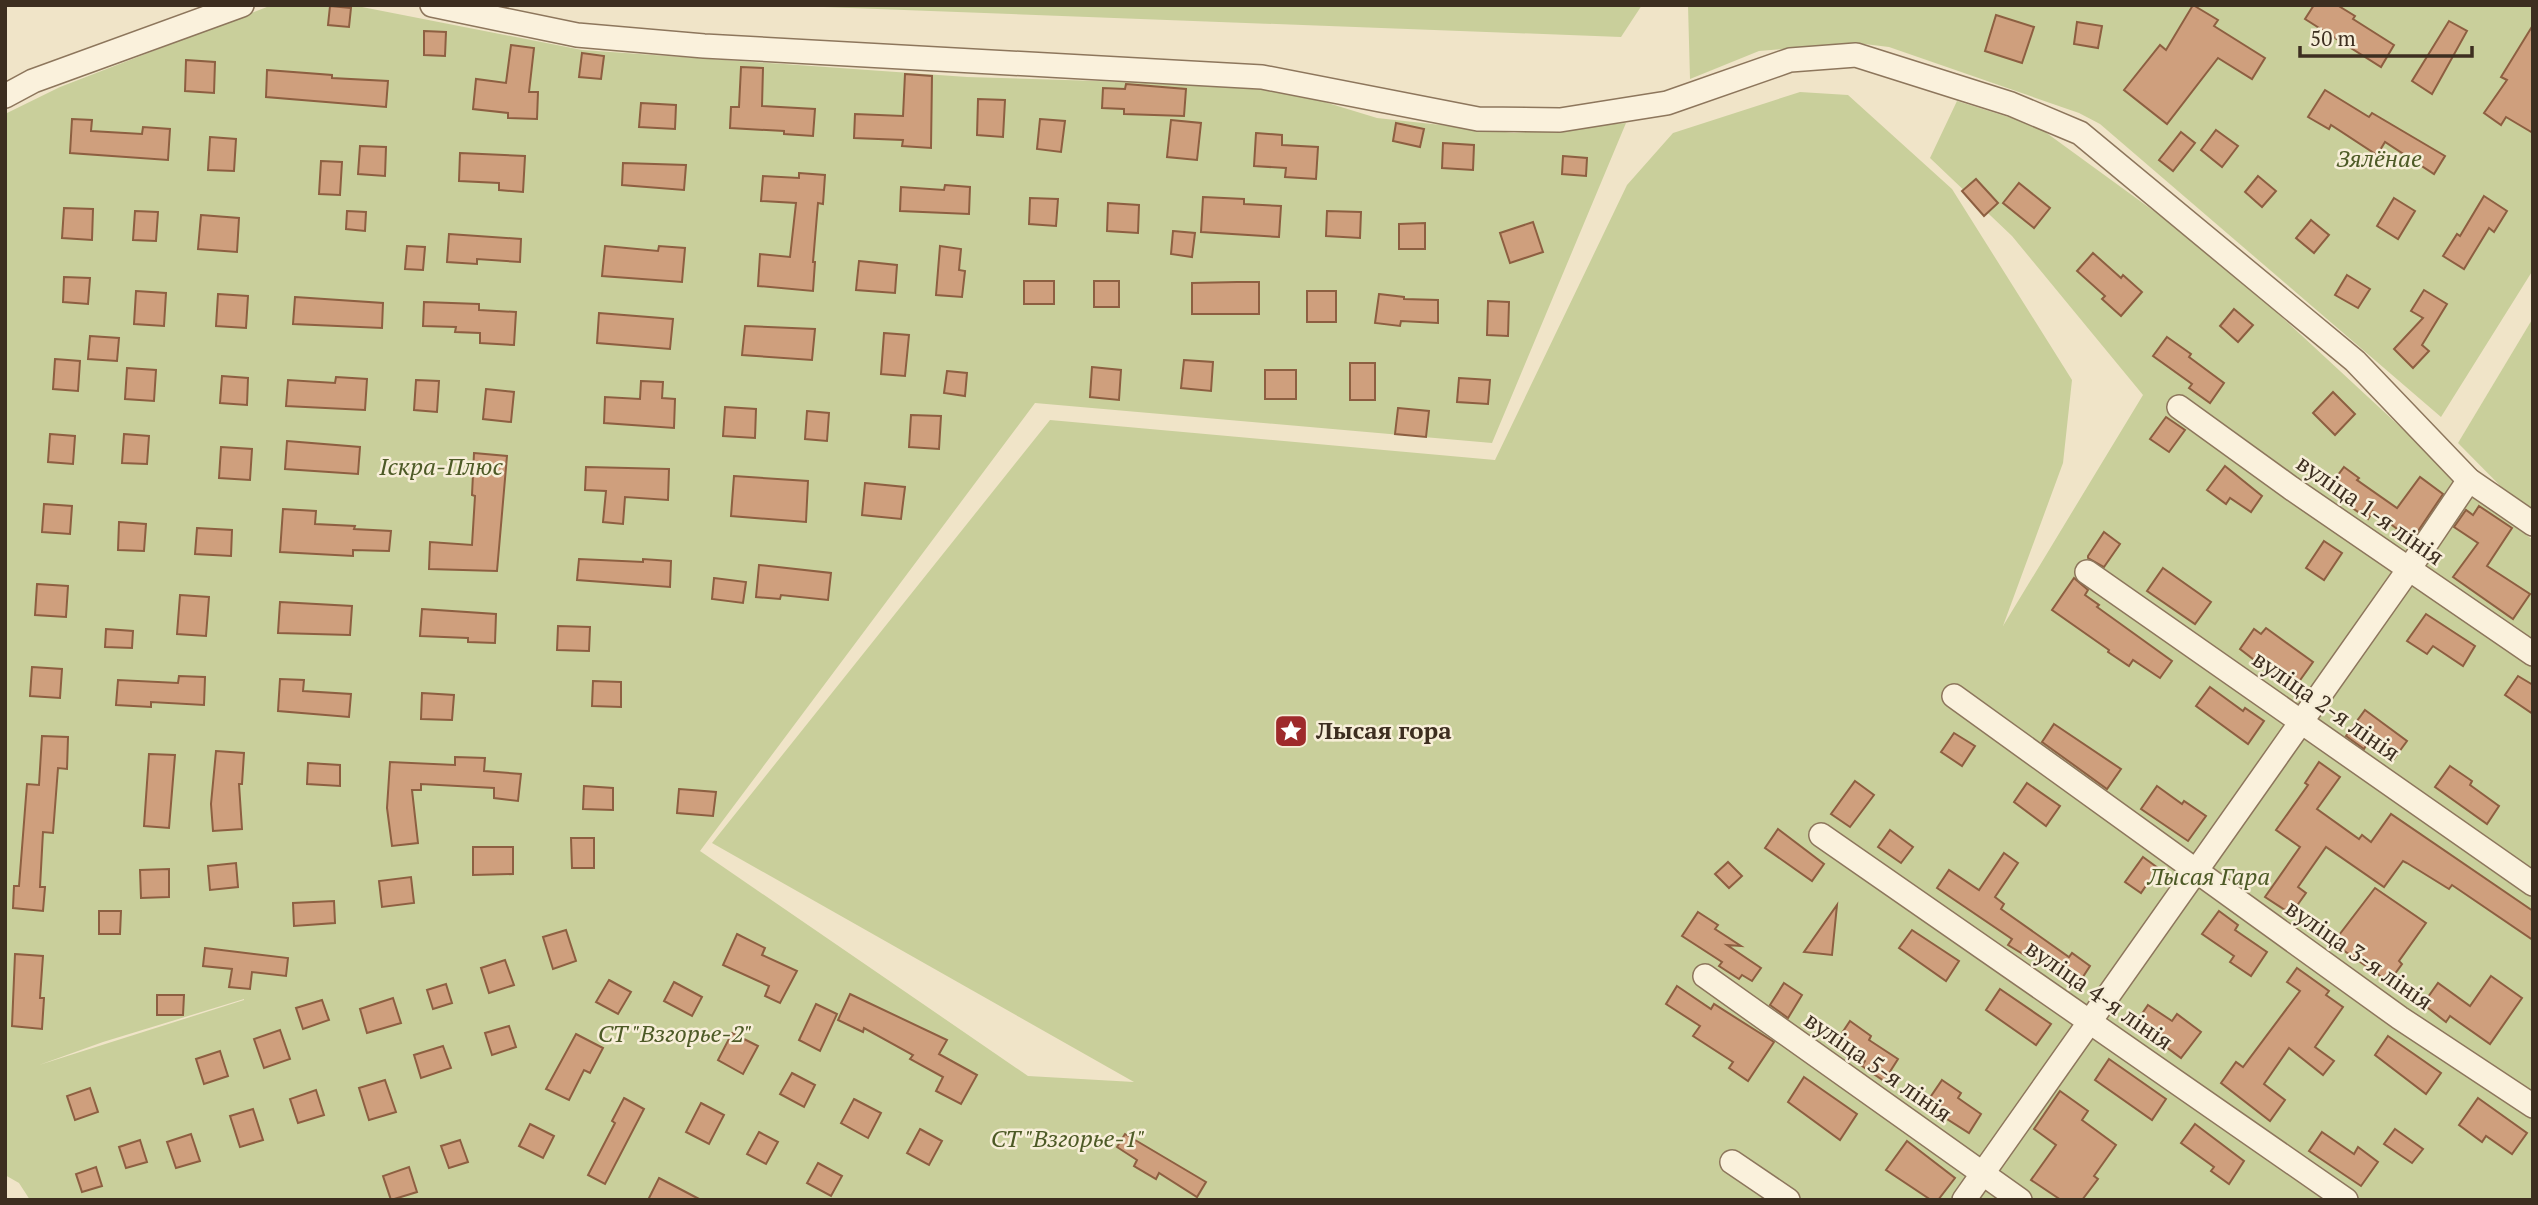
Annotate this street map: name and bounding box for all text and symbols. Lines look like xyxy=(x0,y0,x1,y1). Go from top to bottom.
scale bar xyxy=(2300,14,2472,58)
text: 50 m xyxy=(2310,24,2356,52)
park label: Зялёнае xyxy=(2336,142,2422,174)
street label: вуліца 1-я лінія xyxy=(2290,446,2451,572)
park label: Іскра-Плюс xyxy=(378,450,504,482)
street label: вуліца 2-я лінія xyxy=(2246,642,2407,768)
place icon: Лысая гора xyxy=(1272,712,1310,750)
place label: Лысая гора xyxy=(1315,714,1452,746)
park label: Лысая Гара xyxy=(2147,860,2270,892)
street label: вуліца 3-я лінія xyxy=(2279,891,2440,1017)
street label: вуліца 4-я лінія xyxy=(2019,931,2180,1057)
street label: вуліца 5-я лінія xyxy=(1798,1003,1959,1129)
park label: СТ "Взгорье-2" xyxy=(598,1017,752,1049)
park label: СТ "Взгорье-1" xyxy=(991,1122,1145,1154)

